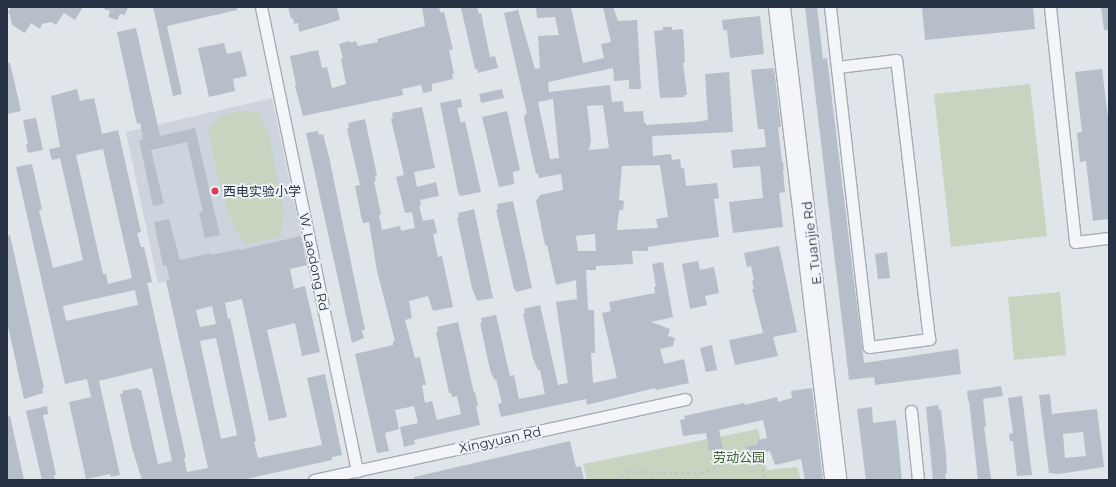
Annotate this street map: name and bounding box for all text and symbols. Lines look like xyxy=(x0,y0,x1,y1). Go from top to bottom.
place label: 西电实验小学 xyxy=(223,183,301,199)
marker: 西电实验小学 xyxy=(210,186,220,196)
street label: E. Tuanjie Rd xyxy=(799,200,825,286)
street label: W. Laodong Rd xyxy=(296,212,332,312)
street label: Xingyuan Rd xyxy=(458,424,542,456)
park label: 劳动公园 xyxy=(713,449,765,465)

